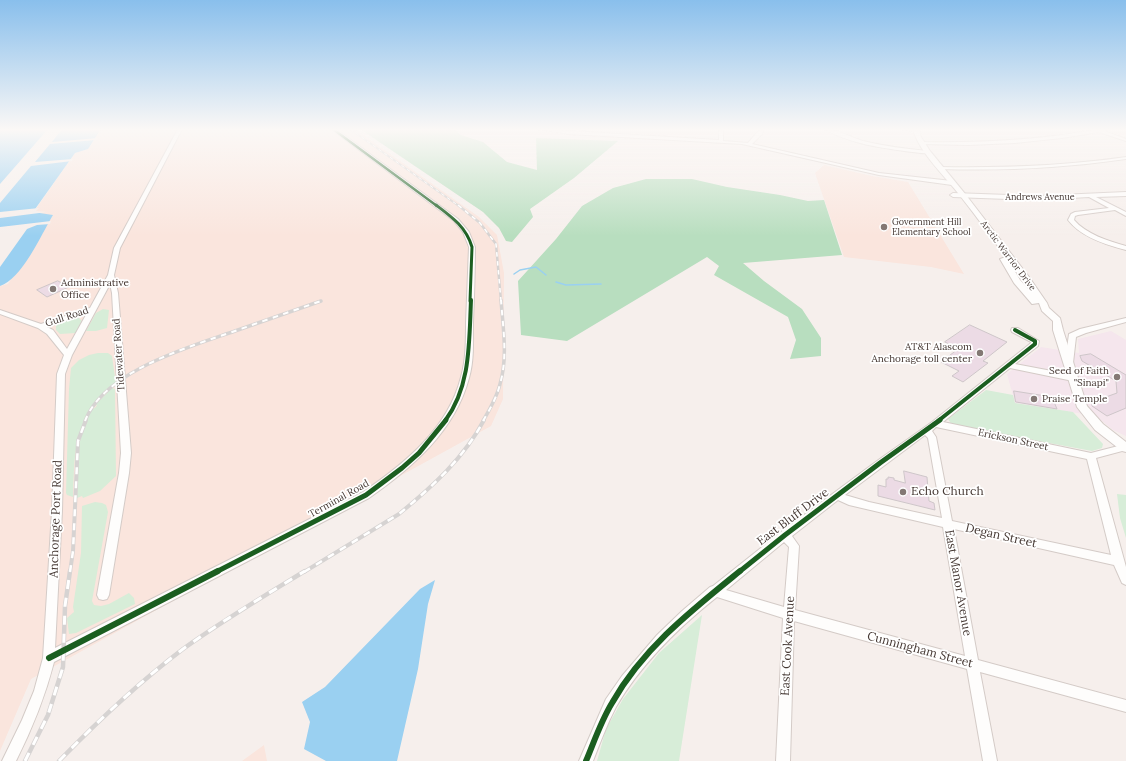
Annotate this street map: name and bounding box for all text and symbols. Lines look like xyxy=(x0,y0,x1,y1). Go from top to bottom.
street label: Andrews Avenue xyxy=(1005,192,1075,202)
place label: Government Hill Elementary School xyxy=(892,217,971,238)
street label: Arctic Warrior Drive xyxy=(978,219,1038,293)
marker: Government Hill Elementary School xyxy=(879,222,889,232)
place label: Administrative Office xyxy=(61,277,129,300)
marker: Administrative Office xyxy=(48,284,58,294)
street label: Gull Road xyxy=(44,304,90,330)
street label: Tidewater Road xyxy=(110,318,128,392)
place label: AT&T Alascom Anchorage toll center xyxy=(871,341,972,364)
marker: AT&T Alascom Anchorage toll center xyxy=(975,348,985,358)
place label: Seed of Faith "Sinapi" xyxy=(1049,365,1109,388)
marker: Seed of Faith "Sinapi" xyxy=(1112,372,1122,382)
place label: Praise Temple xyxy=(1042,393,1107,405)
marker: Praise Temple xyxy=(1029,394,1039,404)
street label: Erickson Street xyxy=(977,427,1049,453)
street label: Anchorage Port Road xyxy=(47,460,65,578)
street label: Terminal Road xyxy=(307,477,371,521)
street label: East Bluff Drive xyxy=(754,485,832,549)
place label: Echo Church xyxy=(911,485,984,499)
marker: Echo Church xyxy=(898,487,908,497)
street label: Degan Street xyxy=(964,521,1038,551)
street label: East Manor Avenue xyxy=(942,529,974,637)
street label: East Cook Avenue xyxy=(778,596,798,696)
street label: Cunningham Street xyxy=(866,629,974,671)

